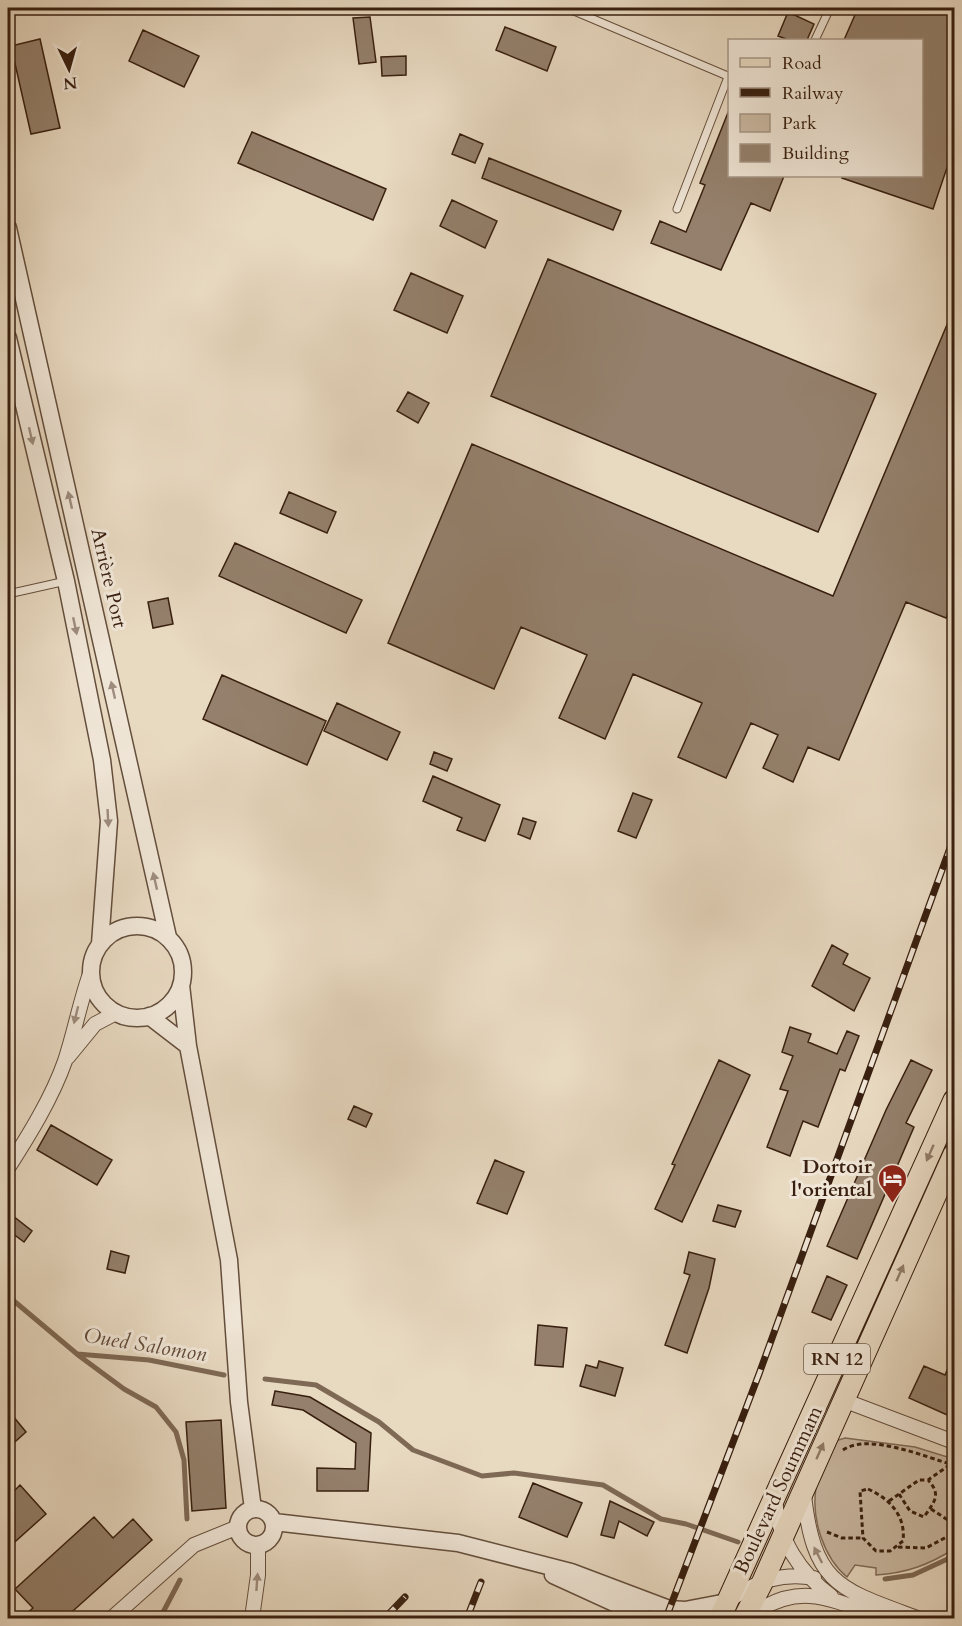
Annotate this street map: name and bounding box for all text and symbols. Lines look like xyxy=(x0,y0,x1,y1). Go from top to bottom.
north arrow xyxy=(39,39,99,99)
legend xyxy=(728,39,923,177)
text: Road xyxy=(782,51,822,76)
text: N xyxy=(62,71,78,95)
text: Railway xyxy=(782,81,844,106)
text: Park xyxy=(782,111,817,136)
text: Building xyxy=(782,141,850,166)
one-way arrow xyxy=(26,427,36,445)
one-way arrow xyxy=(64,491,74,509)
street label: Arrière Port xyxy=(84,525,134,631)
one-way arrow xyxy=(71,616,81,635)
one-way arrow xyxy=(108,681,118,699)
one-way arrow xyxy=(103,808,112,827)
one-way arrow xyxy=(149,871,159,890)
one-way arrow xyxy=(70,1006,80,1025)
one-way arrow xyxy=(926,1144,935,1161)
place label: Dortoir l'oriental xyxy=(791,1153,873,1203)
hotel icon: Dortoir l'oriental xyxy=(877,1162,909,1204)
one-way arrow xyxy=(896,1264,906,1282)
water label: Oued Salomon xyxy=(81,1321,209,1369)
road number: RN 12 xyxy=(804,1344,870,1374)
street label: Boulevard Soummam xyxy=(727,1401,829,1579)
one-way arrow xyxy=(815,1441,825,1459)
one-way arrow xyxy=(813,1546,823,1563)
one-way arrow xyxy=(252,1572,262,1591)

